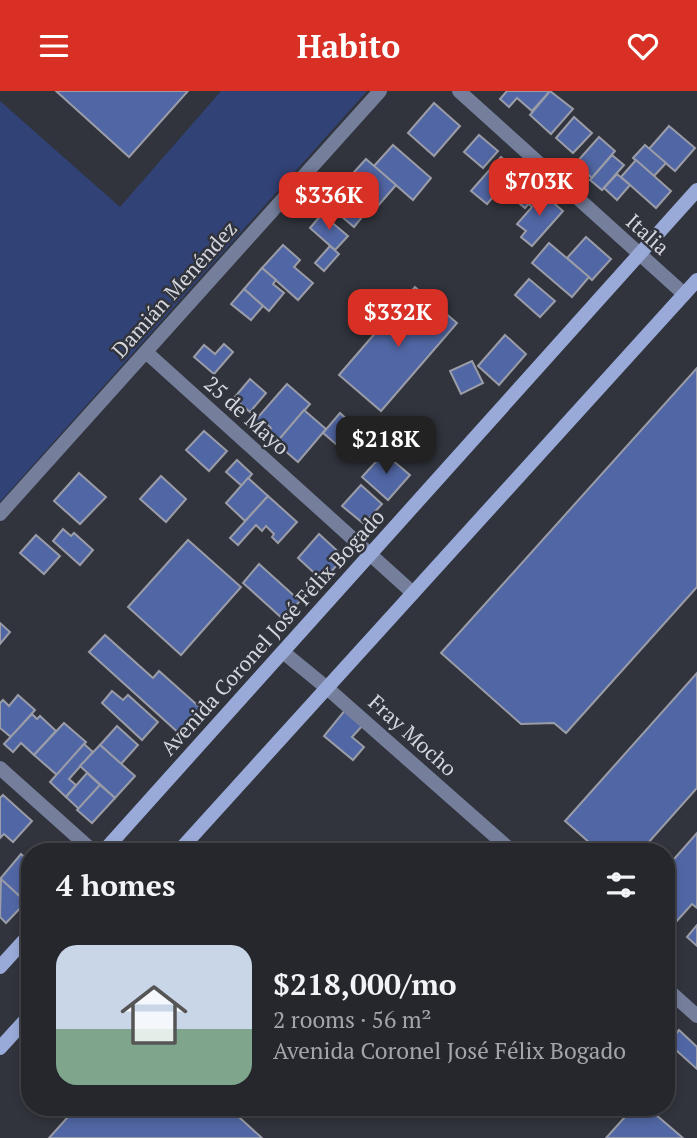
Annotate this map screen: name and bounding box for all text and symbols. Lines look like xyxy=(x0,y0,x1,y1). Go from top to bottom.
text: Habito xyxy=(297,25,400,67)
icon: menu xyxy=(35,27,73,65)
icon: heart xyxy=(624,27,662,65)
pin: $703K xyxy=(490,159,588,218)
text: $703K xyxy=(505,165,573,196)
pin: $336K xyxy=(280,173,378,232)
text: $336K xyxy=(295,179,363,210)
street label: Italia xyxy=(620,207,676,261)
street label: Damián Menéndez xyxy=(105,215,243,363)
pin: $332K xyxy=(349,289,447,349)
text: $332K xyxy=(364,296,432,327)
street label: 25 de Mayo xyxy=(198,369,296,461)
pin: $218K xyxy=(337,417,435,476)
text: $218K xyxy=(352,423,420,454)
street label: Avenida Coronel José Félix Bogado xyxy=(154,503,390,761)
street label: Fray Mocho xyxy=(363,688,463,782)
text: 4 homes xyxy=(56,865,175,905)
icon: filters xyxy=(602,866,640,904)
text: $218,000/mo xyxy=(273,964,457,1004)
icon: home xyxy=(112,973,196,1057)
text: 2 rooms · 56 m² xyxy=(273,1004,432,1035)
text: Avenida Coronel José Félix Bogado xyxy=(273,1035,626,1066)

